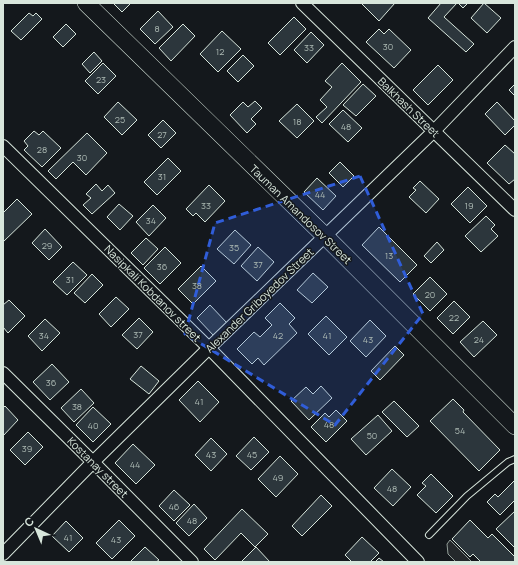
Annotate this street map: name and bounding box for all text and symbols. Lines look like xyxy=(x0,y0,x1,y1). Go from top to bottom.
house number: 8 xyxy=(154,22,160,35)
house number: 30 xyxy=(383,40,393,53)
house number: 33 xyxy=(304,41,314,54)
house number: 12 xyxy=(216,45,224,58)
house number: 23 xyxy=(96,73,106,86)
street label: Balkhash Street xyxy=(375,74,443,140)
house number: 25 xyxy=(115,113,125,126)
house number: 18 xyxy=(293,115,301,128)
house number: 48 xyxy=(341,120,351,133)
house number: 27 xyxy=(157,128,167,141)
house number: 28 xyxy=(37,143,47,156)
house number: 30 xyxy=(77,151,87,164)
street label: Tauman Amandosov Street xyxy=(247,161,355,267)
house number: 31 xyxy=(158,170,166,183)
house number: 44 xyxy=(315,188,325,201)
house number: 33 xyxy=(201,199,211,212)
house number: 19 xyxy=(464,199,474,212)
house number: 34 xyxy=(146,214,156,227)
house number: 29 xyxy=(42,239,52,252)
street label: Nasipkali Kobdanov street xyxy=(101,241,205,345)
house number: 35 xyxy=(229,241,239,254)
street label: Alexander Griboyedov Street xyxy=(202,244,316,356)
house number: 13 xyxy=(385,249,393,262)
house number: 37 xyxy=(253,258,263,271)
house number: 36 xyxy=(157,260,168,273)
house number: 31 xyxy=(66,273,74,286)
house number: 38 xyxy=(192,279,202,292)
house number: 20 xyxy=(425,288,435,301)
house number: 22 xyxy=(449,311,459,324)
house number: 37 xyxy=(133,328,143,341)
house number: 34 xyxy=(39,329,49,342)
house number: 42 xyxy=(273,329,283,342)
house number: 41 xyxy=(323,329,331,342)
house number: 43 xyxy=(363,333,373,346)
house number: 24 xyxy=(474,333,484,346)
house number: 36 xyxy=(46,376,57,389)
house number: 41 xyxy=(195,395,203,408)
house number: 38 xyxy=(72,400,82,413)
house number: 48 xyxy=(324,418,334,431)
house number: 40 xyxy=(88,419,98,432)
house number: 54 xyxy=(455,424,465,437)
house number: 50 xyxy=(367,429,377,442)
street label: Kostanay street xyxy=(64,433,132,501)
house number: 39 xyxy=(22,442,32,455)
house number: 43 xyxy=(206,448,216,461)
house number: 45 xyxy=(247,448,257,461)
house number: 44 xyxy=(130,458,140,471)
house number: 49 xyxy=(273,471,283,484)
house number: 48 xyxy=(387,482,397,495)
house number: 46 xyxy=(169,500,180,513)
north arrow xyxy=(16,509,56,549)
text: С xyxy=(21,513,37,530)
house number: 48 xyxy=(187,514,197,527)
house number: 41 xyxy=(64,531,72,544)
house number: 43 xyxy=(111,533,121,546)

